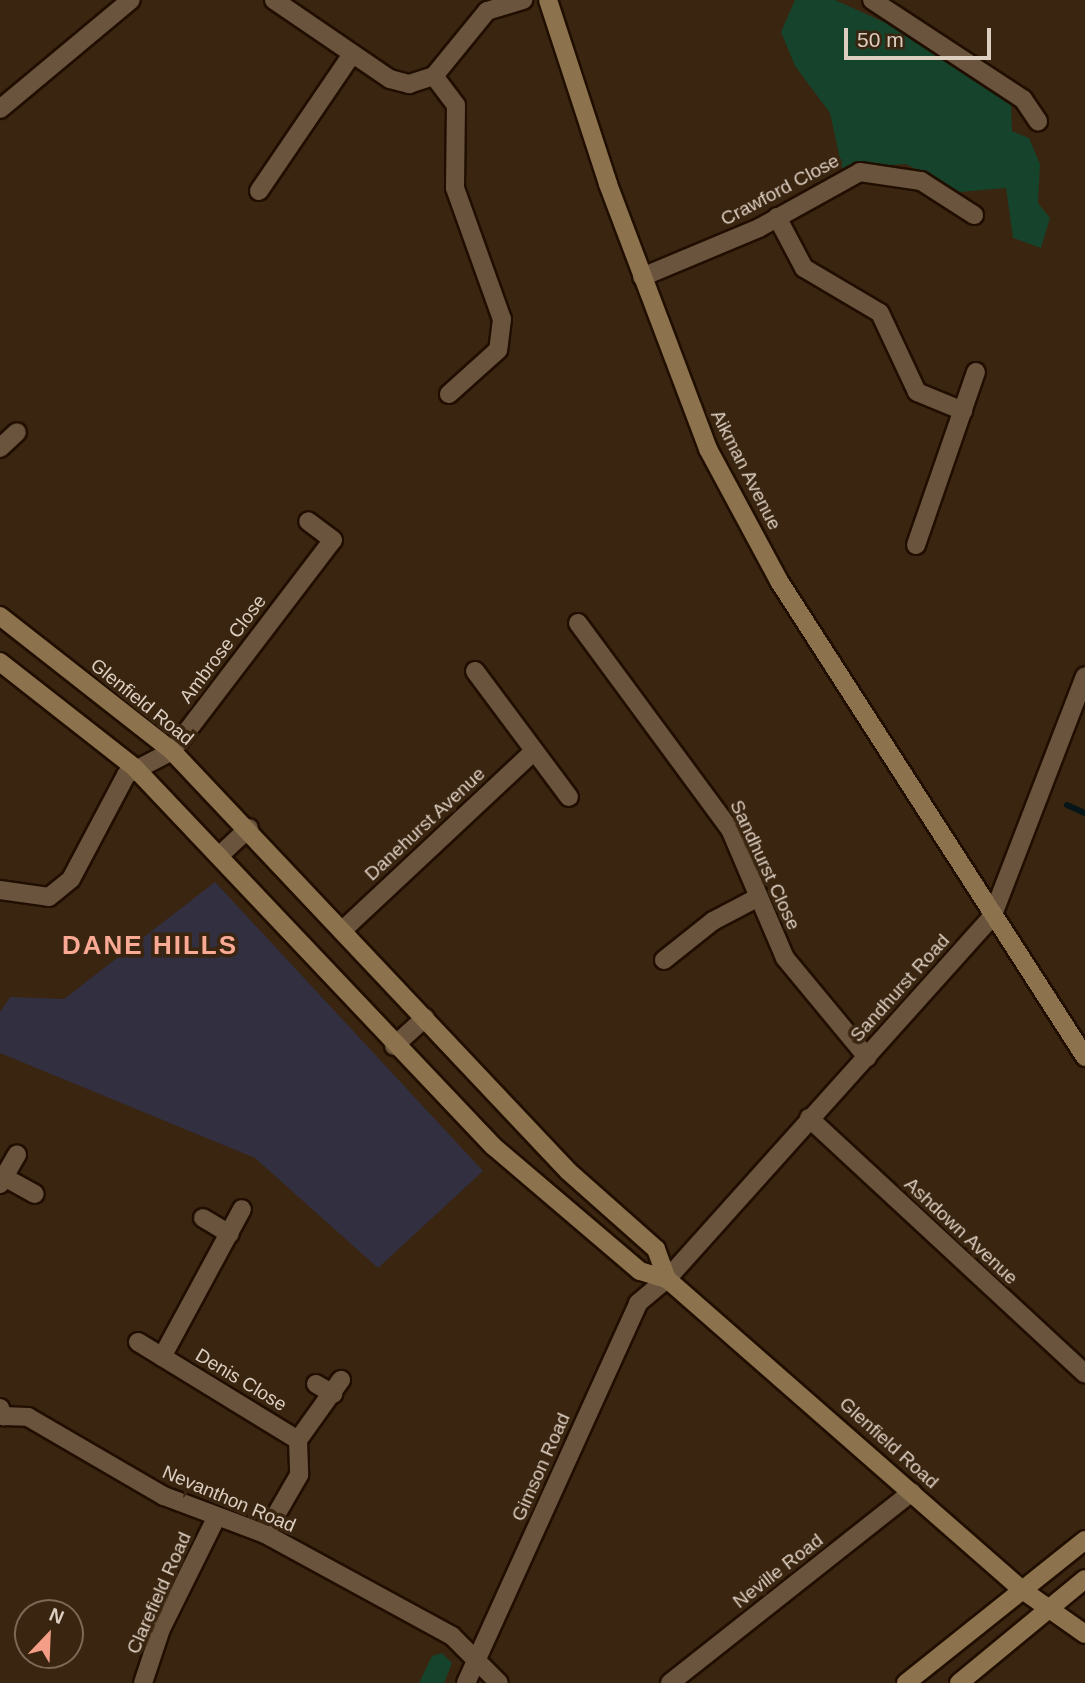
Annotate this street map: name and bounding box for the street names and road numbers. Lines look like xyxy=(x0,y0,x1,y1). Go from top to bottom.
street label: Crawford Close xyxy=(717,149,843,231)
street label: Aikman Avenue xyxy=(706,406,786,534)
street label: Ambrose Close xyxy=(175,590,271,708)
street label: Glenfield Road xyxy=(86,654,198,750)
street label: Danehurst Avenue xyxy=(360,762,490,886)
street label: Sandhurst Close xyxy=(725,797,805,933)
street label: Sandhurst Road xyxy=(846,929,954,1047)
street label: Ashdown Avenue xyxy=(899,1172,1023,1290)
street label: Denis Close xyxy=(191,1344,291,1416)
street label: Glenfield Road xyxy=(835,1392,943,1494)
street label: Gimson Road xyxy=(507,1409,575,1525)
street label: Nevanthon Road xyxy=(159,1461,299,1537)
street label: Clarefield Road xyxy=(122,1529,196,1657)
street label: Neville Road xyxy=(729,1529,827,1613)

